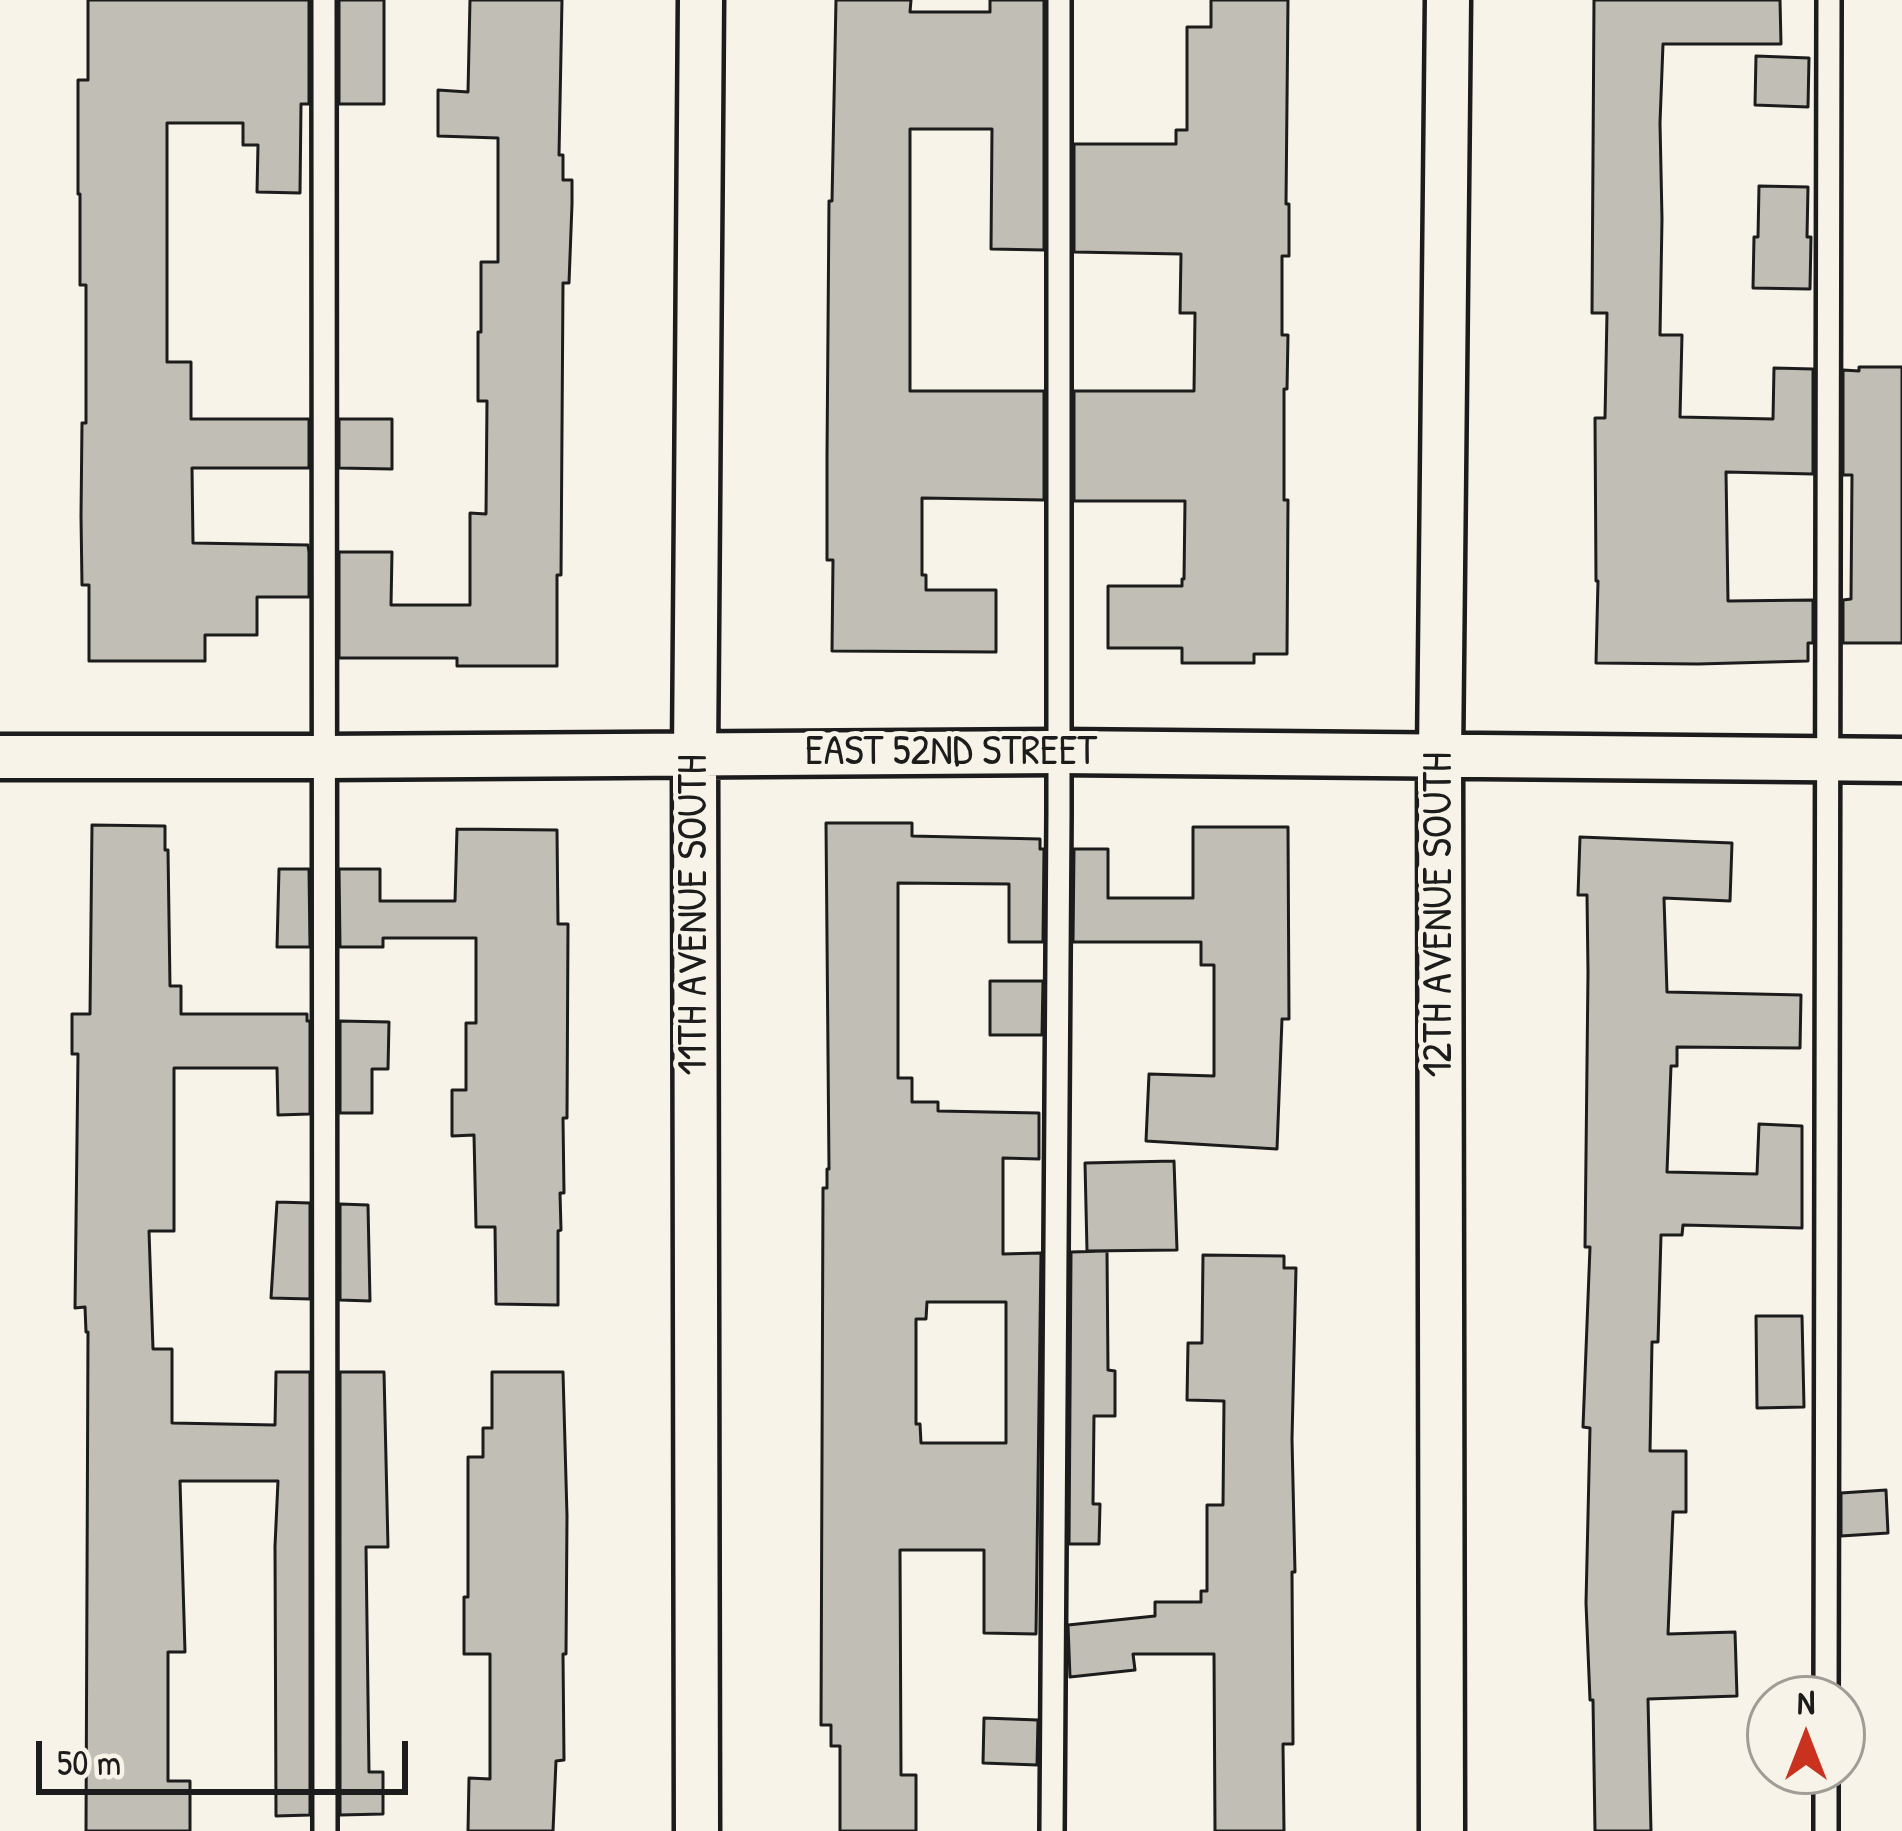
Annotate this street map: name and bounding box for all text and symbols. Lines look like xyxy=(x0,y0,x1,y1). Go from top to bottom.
street label: EAST 52ND STREET xyxy=(805,728,1097,778)
street label: 12TH AVENUE SOUTH xyxy=(1415,752,1465,1078)
street label: 11TH AVENUE SOUTH xyxy=(670,755,720,1075)
north arrow xyxy=(1746,1675,1866,1795)
text: N xyxy=(1797,1680,1815,1724)
scale bar xyxy=(42,1717,414,1791)
text: 50 m xyxy=(57,1737,121,1786)

